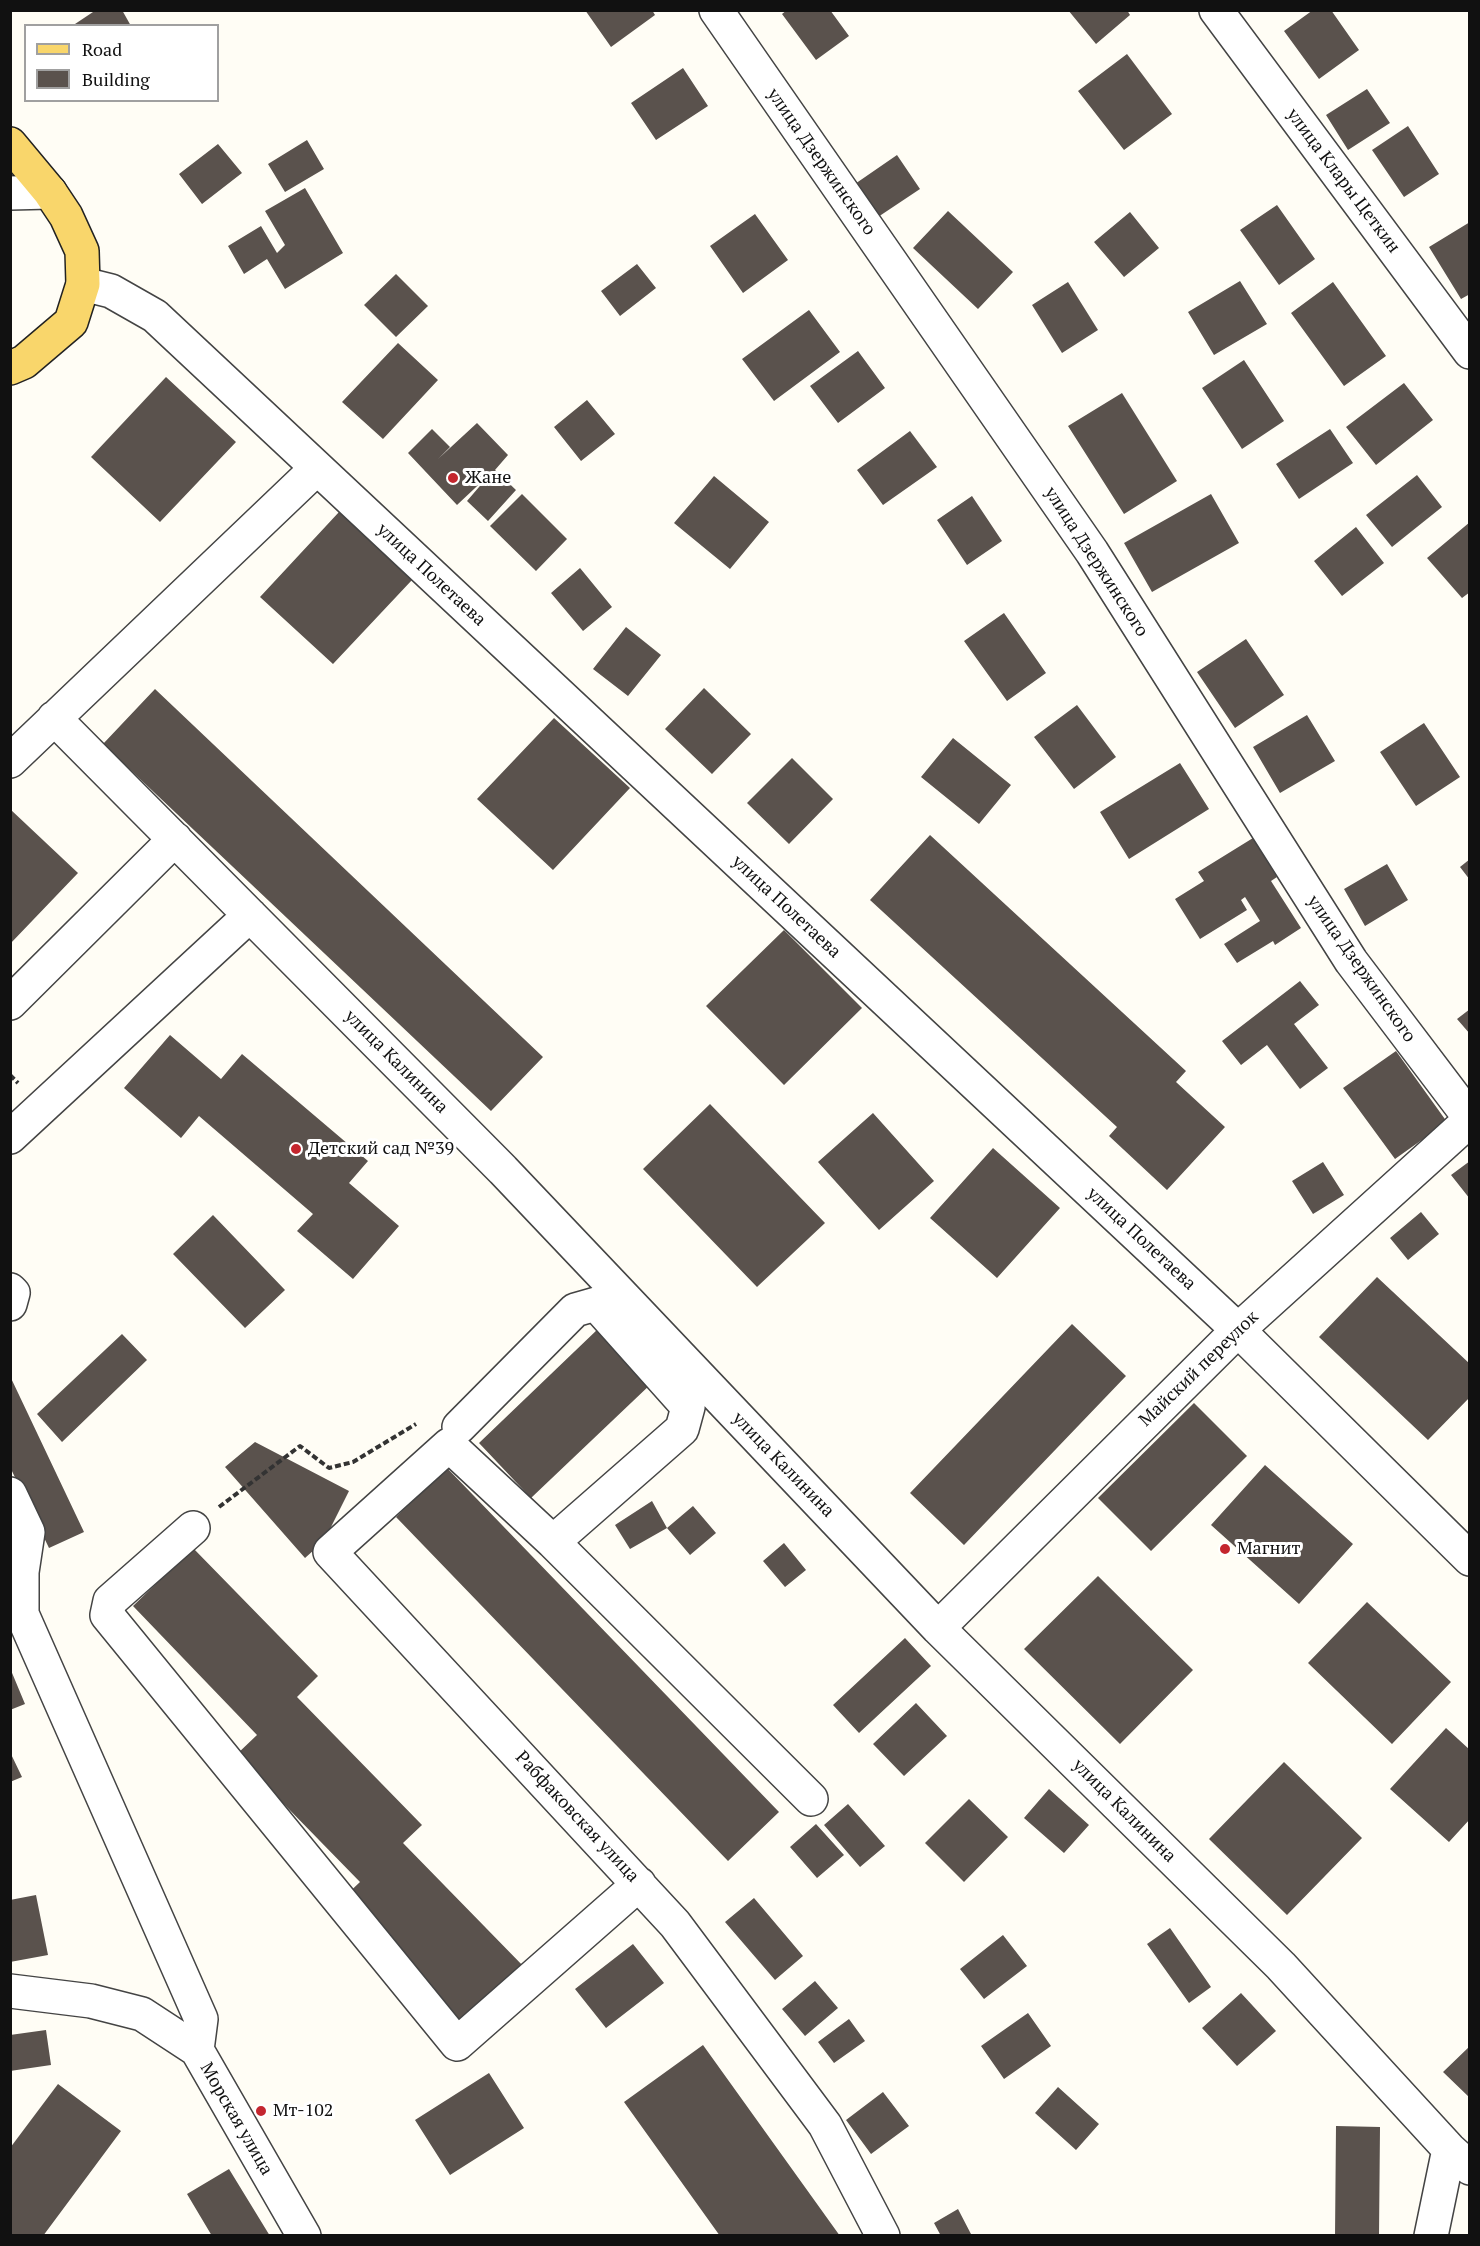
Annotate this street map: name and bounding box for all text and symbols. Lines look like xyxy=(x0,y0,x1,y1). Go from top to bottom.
legend xyxy=(24,24,219,102)
text: Road xyxy=(82,37,122,61)
text: Building xyxy=(82,67,150,91)
street label: улица Дзержинского xyxy=(762,84,880,240)
street label: улица Клары Цеткин xyxy=(1282,104,1404,258)
place label: Жане xyxy=(465,467,511,489)
marker: Жане xyxy=(446,471,460,485)
street label: улица Дзержинского xyxy=(1039,483,1153,641)
street label: улица Полетаева xyxy=(372,519,490,631)
street label: улица Полетаева xyxy=(727,851,845,963)
street label: улица Дзержинского xyxy=(1302,891,1420,1047)
street label: улица Калинина xyxy=(340,1006,452,1118)
place label: Детский сад №39 xyxy=(308,1138,454,1160)
marker: Детский сад №39 xyxy=(289,1142,303,1156)
street label: улица Полетаева xyxy=(1082,1183,1200,1295)
street label: Майский переулок xyxy=(1135,1307,1263,1431)
street label: улица Калинина xyxy=(727,1408,839,1522)
place label: Магнит xyxy=(1237,1538,1300,1560)
marker: Магнит xyxy=(1218,1542,1232,1556)
street label: Рабфаковская улица xyxy=(511,1747,643,1887)
street label: улица Калинина xyxy=(1068,1755,1180,1867)
street label: Морская улица xyxy=(195,2059,277,2179)
place label: Мт-102 xyxy=(273,2100,333,2122)
marker: Мт-102 xyxy=(254,2104,268,2118)

